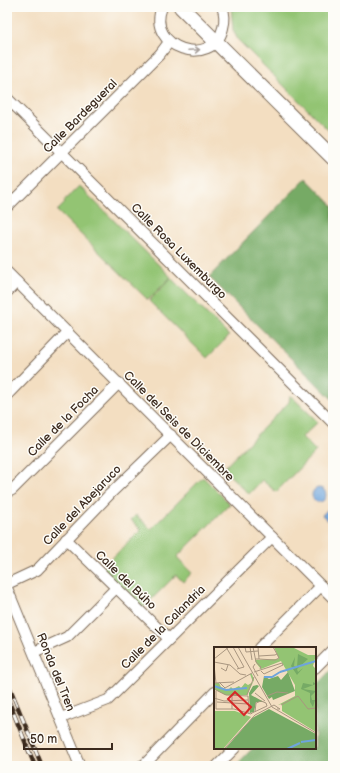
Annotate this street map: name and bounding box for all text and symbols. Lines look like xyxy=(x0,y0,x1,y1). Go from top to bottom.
one-way arrow xyxy=(187,47,200,54)
street label: Calle Bardegueral xyxy=(40,76,120,156)
street label: Calle Rosa Luxemburgo xyxy=(128,200,230,303)
street label: Calle del Seis de Diciembre xyxy=(120,368,237,485)
street label: Calle de la Focha xyxy=(25,383,102,460)
street label: Calle del Abejaruco xyxy=(40,462,125,549)
street label: Calle del Búho xyxy=(92,547,159,613)
street label: Calle de la Calandria xyxy=(118,582,209,673)
street label: Ronda del Tren xyxy=(33,631,78,714)
inset map xyxy=(214,647,316,749)
scale bar xyxy=(24,725,112,751)
text: 50 m xyxy=(30,732,57,747)

